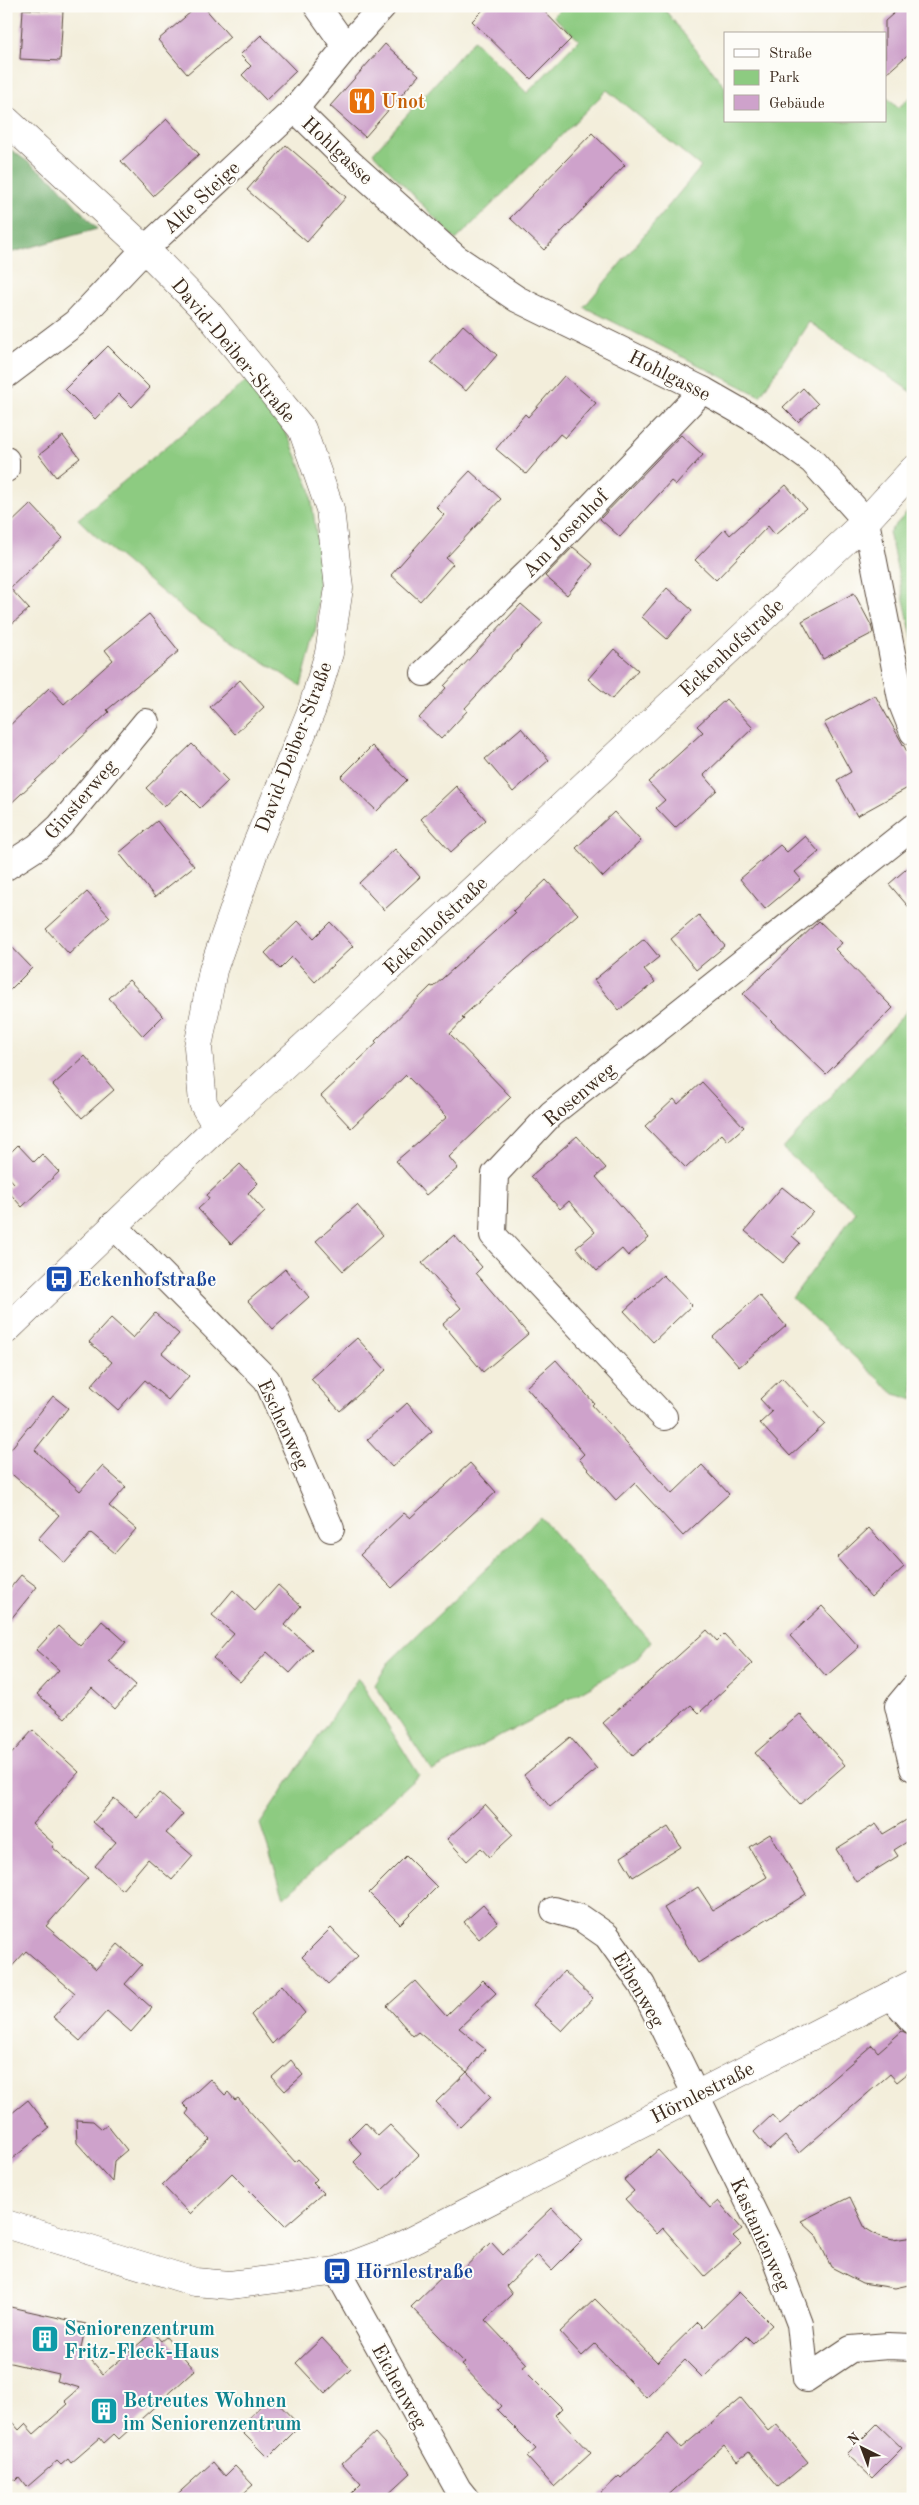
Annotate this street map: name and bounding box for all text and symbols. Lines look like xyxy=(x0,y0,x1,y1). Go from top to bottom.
legend xyxy=(724,32,886,122)
text: Straße xyxy=(769,47,812,62)
text: Park xyxy=(769,71,800,86)
restaurant icon: Unot xyxy=(347,86,377,116)
place label: Unot xyxy=(381,93,425,113)
text: Gebäude xyxy=(769,97,825,112)
street label: Hohlgasse xyxy=(297,114,376,189)
street label: Alte Steige xyxy=(160,158,244,239)
street label: David-Deiber-Straße xyxy=(167,275,298,427)
street label: Hohlgasse xyxy=(625,348,713,406)
street label: Am Josenhof xyxy=(520,486,614,582)
street label: Eckenhofstraße xyxy=(677,596,788,701)
street label: David-Deiber-Straße xyxy=(253,660,337,836)
street label: Ginsterweg xyxy=(42,757,121,844)
street label: Eckenhofstraße xyxy=(381,874,492,979)
street label: Rosenweg xyxy=(540,1060,620,1131)
bus stop icon: Eckenhofstraße xyxy=(44,1264,74,1294)
place label: Eckenhofstraße xyxy=(78,1271,216,1291)
street label: Eschenweg xyxy=(253,1377,312,1473)
street label: Eibenweg xyxy=(608,1949,667,2032)
street label: Hörnlestraße xyxy=(648,2059,758,2128)
street label: Kastanienweg xyxy=(725,2175,793,2294)
bus stop icon: Hörnlestraße xyxy=(322,2256,352,2286)
place label: Hörnlestraße xyxy=(356,2263,473,2283)
place label: Seniorenzentrum Fritz-Fleck-Haus xyxy=(64,2320,219,2363)
building icon: Seniorenzentrum Fritz-Fleck-Haus xyxy=(30,2324,60,2354)
street label: Eichenweg xyxy=(367,2341,430,2433)
place label: Betreutes Wohnen im Seniorenzentrum xyxy=(123,2392,301,2435)
building icon: Betreutes Wohnen im Seniorenzentrum xyxy=(89,2396,119,2426)
north arrow xyxy=(836,2422,886,2472)
text: N xyxy=(845,2430,863,2448)

